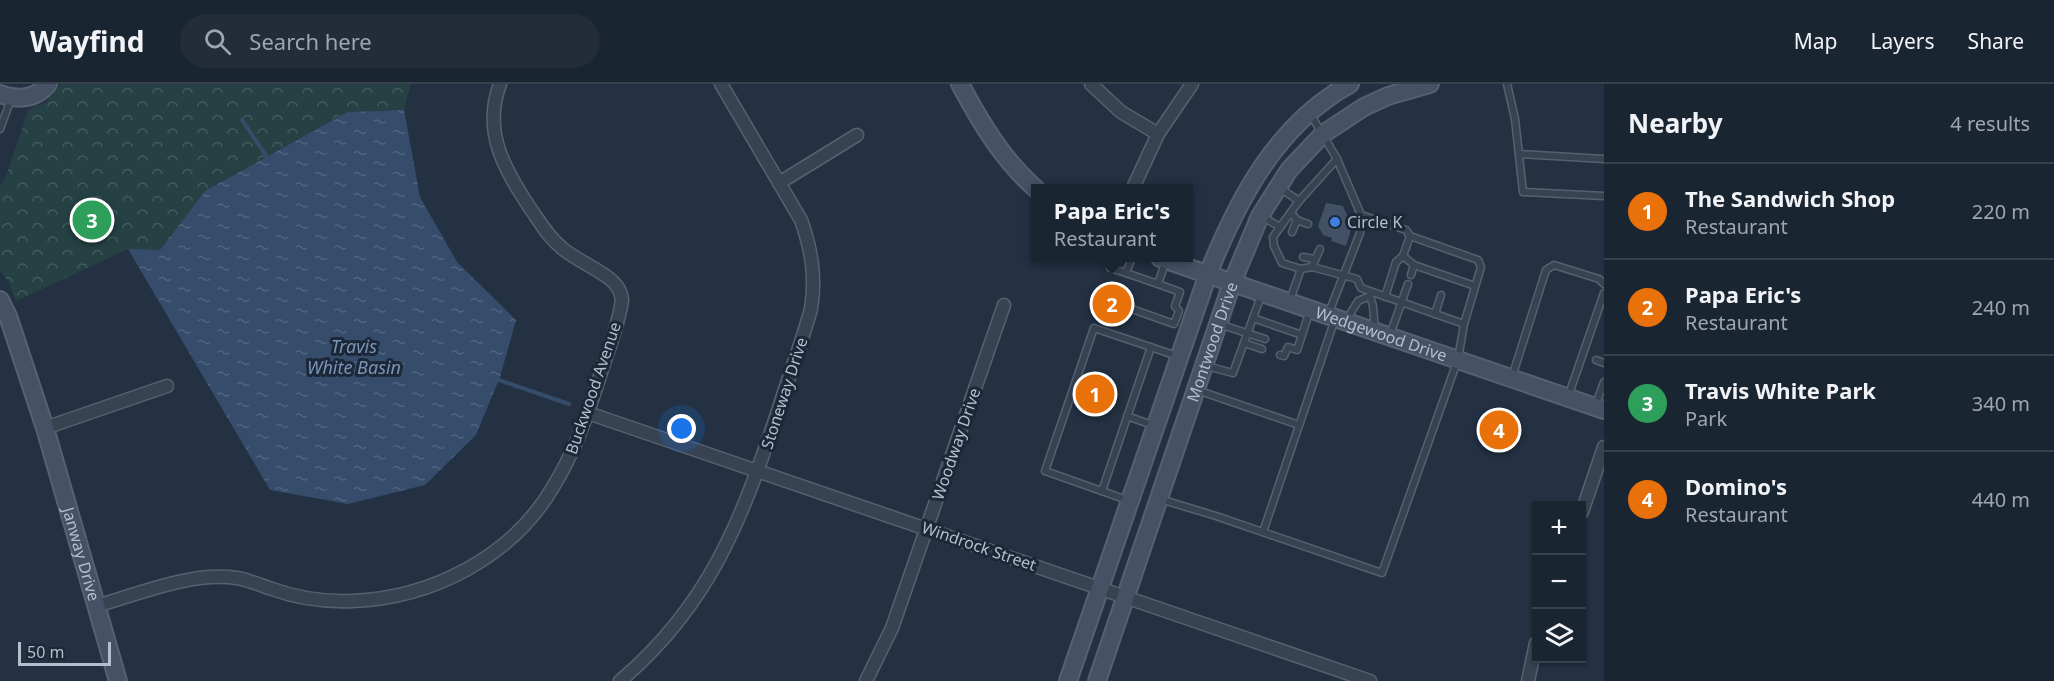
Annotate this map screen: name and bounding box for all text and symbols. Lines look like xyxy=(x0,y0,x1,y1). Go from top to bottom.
search box xyxy=(180,14,600,68)
text: Wayfind xyxy=(30,22,144,60)
icon: search xyxy=(201,25,234,58)
text: Search here xyxy=(249,26,372,56)
text: Map xyxy=(1794,27,1838,55)
text: Layers xyxy=(1871,27,1935,55)
text: Share xyxy=(1968,27,2024,55)
text: Nearby xyxy=(1628,105,1723,141)
text: 4 results xyxy=(1950,110,2030,137)
text: The Sandwich Shop xyxy=(1685,183,1895,213)
popup xyxy=(1031,184,1193,262)
text: Papa Eric's xyxy=(1054,195,1170,225)
pin: 3 xyxy=(72,198,112,242)
text: 1 xyxy=(1642,198,1653,225)
text: 220 m xyxy=(1972,198,2030,225)
place label: Circle K xyxy=(1347,211,1403,233)
text: Restaurant xyxy=(1685,213,1788,240)
marker: Circle K xyxy=(1328,215,1342,229)
text: Restaurant xyxy=(1054,225,1157,252)
street label: Montwood Drive xyxy=(1181,279,1243,405)
text: Papa Eric's xyxy=(1685,279,1801,309)
pin: 2 xyxy=(1092,282,1132,326)
text: 2 xyxy=(1642,294,1653,321)
text: 240 m xyxy=(1972,294,2030,321)
street label: Wedgewood Drive xyxy=(1313,301,1450,366)
text: Restaurant xyxy=(1685,309,1788,336)
street label: Buckwood Avenue xyxy=(560,319,626,457)
water label: Travis White Basin xyxy=(307,334,401,379)
street label: Stoneway Drive xyxy=(756,334,812,452)
pin: 1 xyxy=(1076,372,1114,416)
text: Travis White Park xyxy=(1685,375,1876,405)
street label: Woodway Drive xyxy=(927,385,985,503)
text: 3 xyxy=(1642,390,1653,417)
text: 340 m xyxy=(1972,390,2030,417)
text: Park xyxy=(1685,405,1727,432)
pin: 4 xyxy=(1480,408,1518,452)
your location xyxy=(667,414,696,443)
text: Domino's xyxy=(1685,471,1787,501)
text: 4 xyxy=(1642,486,1653,513)
text: 440 m xyxy=(1972,486,2030,513)
map controls xyxy=(1532,501,1586,663)
button: + xyxy=(1532,501,1586,555)
text: Restaurant xyxy=(1685,501,1788,528)
street label: Janway Drive xyxy=(57,503,105,604)
street label: Windrock Street xyxy=(919,516,1039,576)
button: − xyxy=(1532,555,1586,609)
button: layers xyxy=(1532,609,1586,663)
scale bar xyxy=(18,639,111,666)
text: 50 m xyxy=(27,641,64,663)

